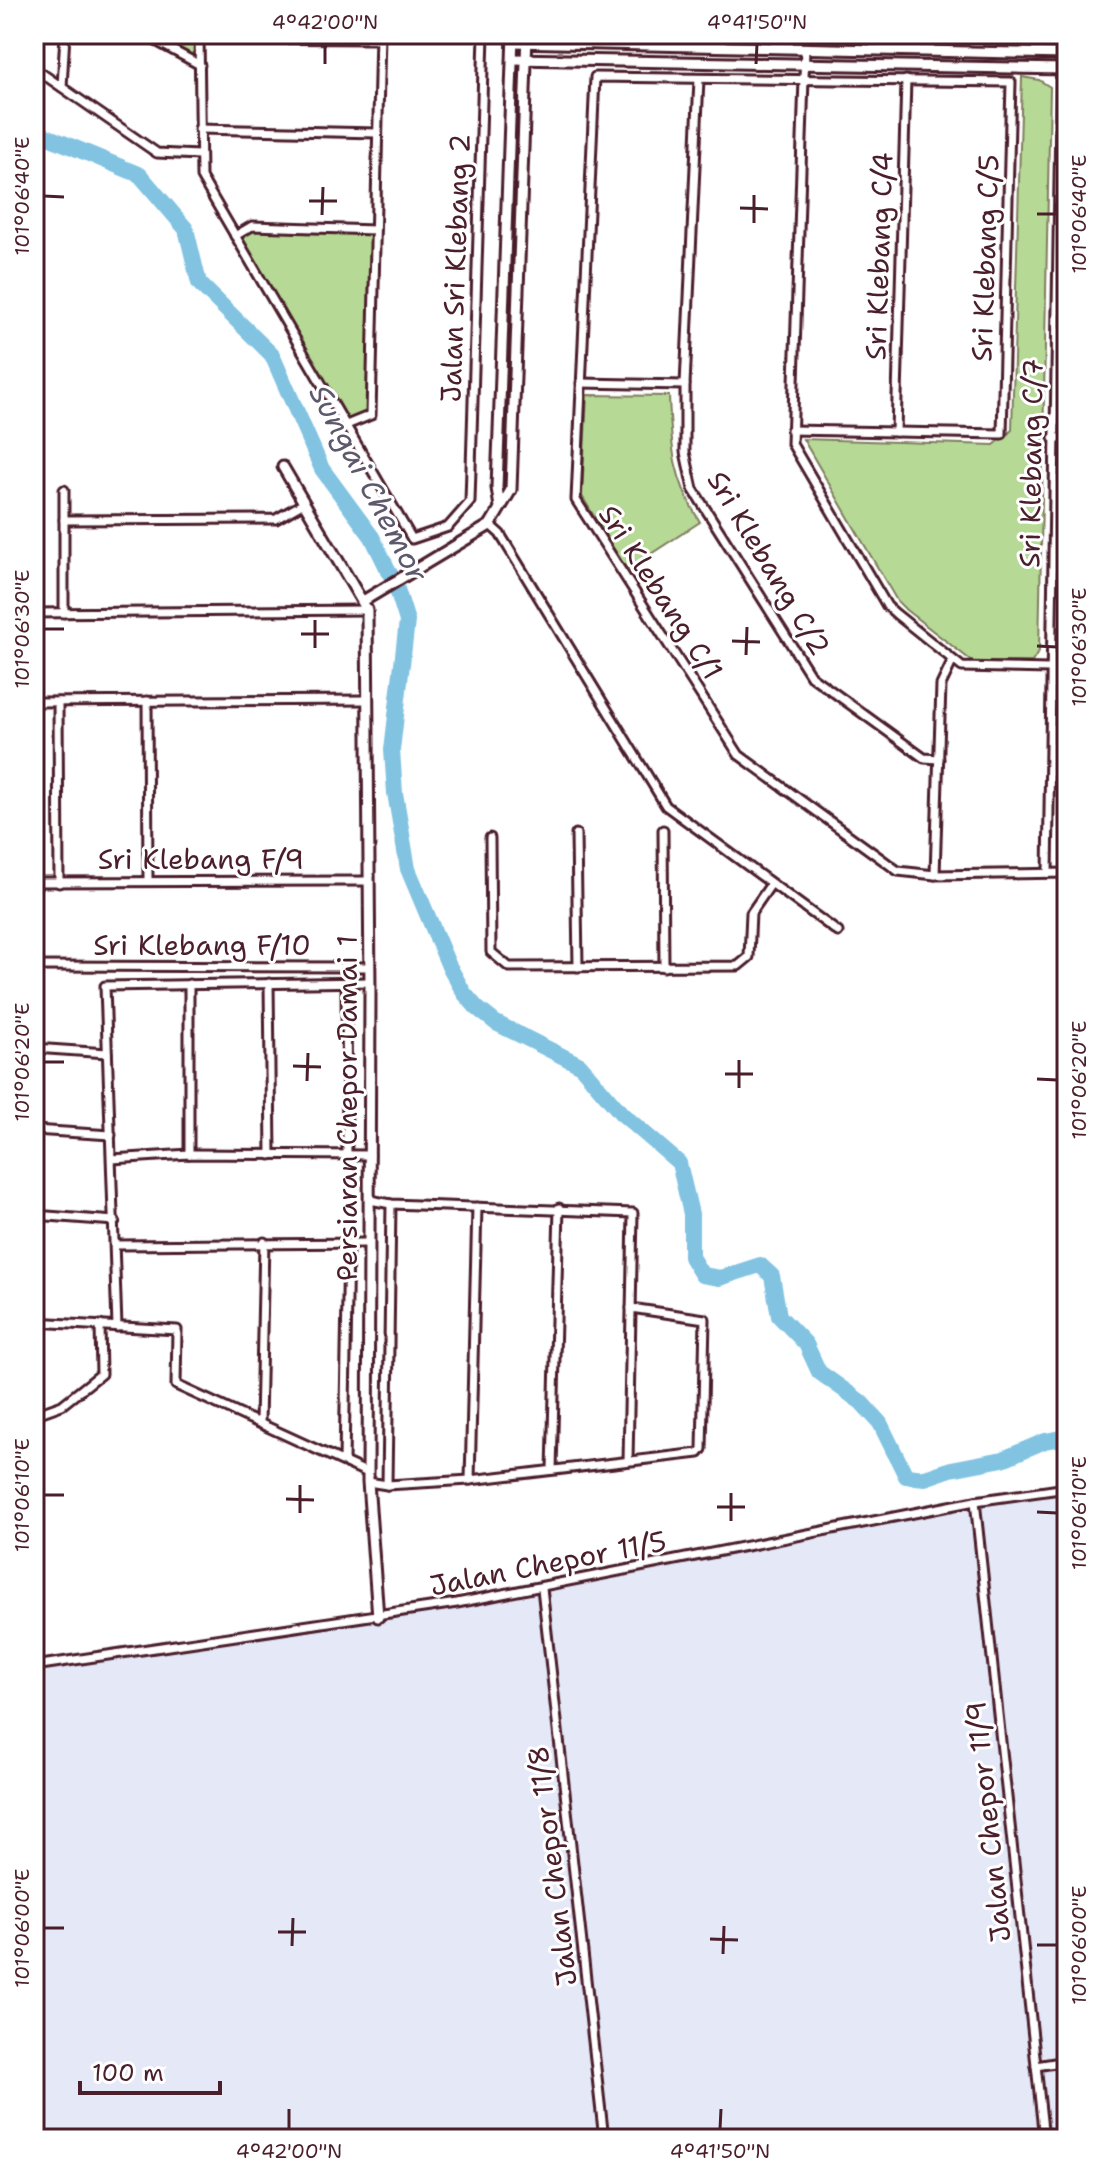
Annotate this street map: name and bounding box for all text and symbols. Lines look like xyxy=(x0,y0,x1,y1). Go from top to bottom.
text: 4°42'00"N xyxy=(272,9,378,35)
text: 4°41'50"N xyxy=(707,9,807,35)
street label: Jalan Sri Klebang 2 xyxy=(431,133,479,403)
text: 101°06'40"E xyxy=(9,136,35,256)
street label: Sri Klebang C/4 xyxy=(856,151,902,361)
street label: Sri Klebang C/5 xyxy=(962,154,1008,362)
text: 101°06'40"E xyxy=(1066,154,1092,274)
street label: Sri Klebang C/7 xyxy=(1010,358,1052,568)
water label: Sungai Chemor xyxy=(300,377,439,590)
street label: Sri Klebang C/2 xyxy=(699,464,839,662)
street label: Sri Klebang C/1 xyxy=(590,497,732,687)
text: 101°06'30"E xyxy=(9,569,35,689)
text: 101°06'30"E xyxy=(1066,587,1092,707)
street label: Sri Klebang F/9 xyxy=(98,840,304,878)
street label: Sri Klebang F/10 xyxy=(93,926,311,964)
street label: Persiaran Chepor Damai 1 xyxy=(328,935,366,1281)
text: 101°06'20"E xyxy=(9,1003,35,1121)
text: 101°06'20"E xyxy=(1066,1021,1092,1139)
text: 101°06'10"E xyxy=(9,1438,35,1552)
text: 101°06'10"E xyxy=(1066,1456,1092,1570)
street label: Jalan Chepor 11/5 xyxy=(426,1521,670,1605)
street label: Jalan Chepor 11/9 xyxy=(956,1700,1020,1944)
street label: Jalan Chepor 11/8 xyxy=(518,1743,586,1989)
text: 101°06'00"E xyxy=(9,1868,35,1988)
text: 101°06'00"E xyxy=(1066,1885,1092,2005)
scale bar xyxy=(80,2045,220,2095)
text: 100 m xyxy=(92,2057,164,2089)
text: 4°42'00"N xyxy=(236,2138,342,2164)
text: 4°41'50"N xyxy=(670,2138,770,2164)

